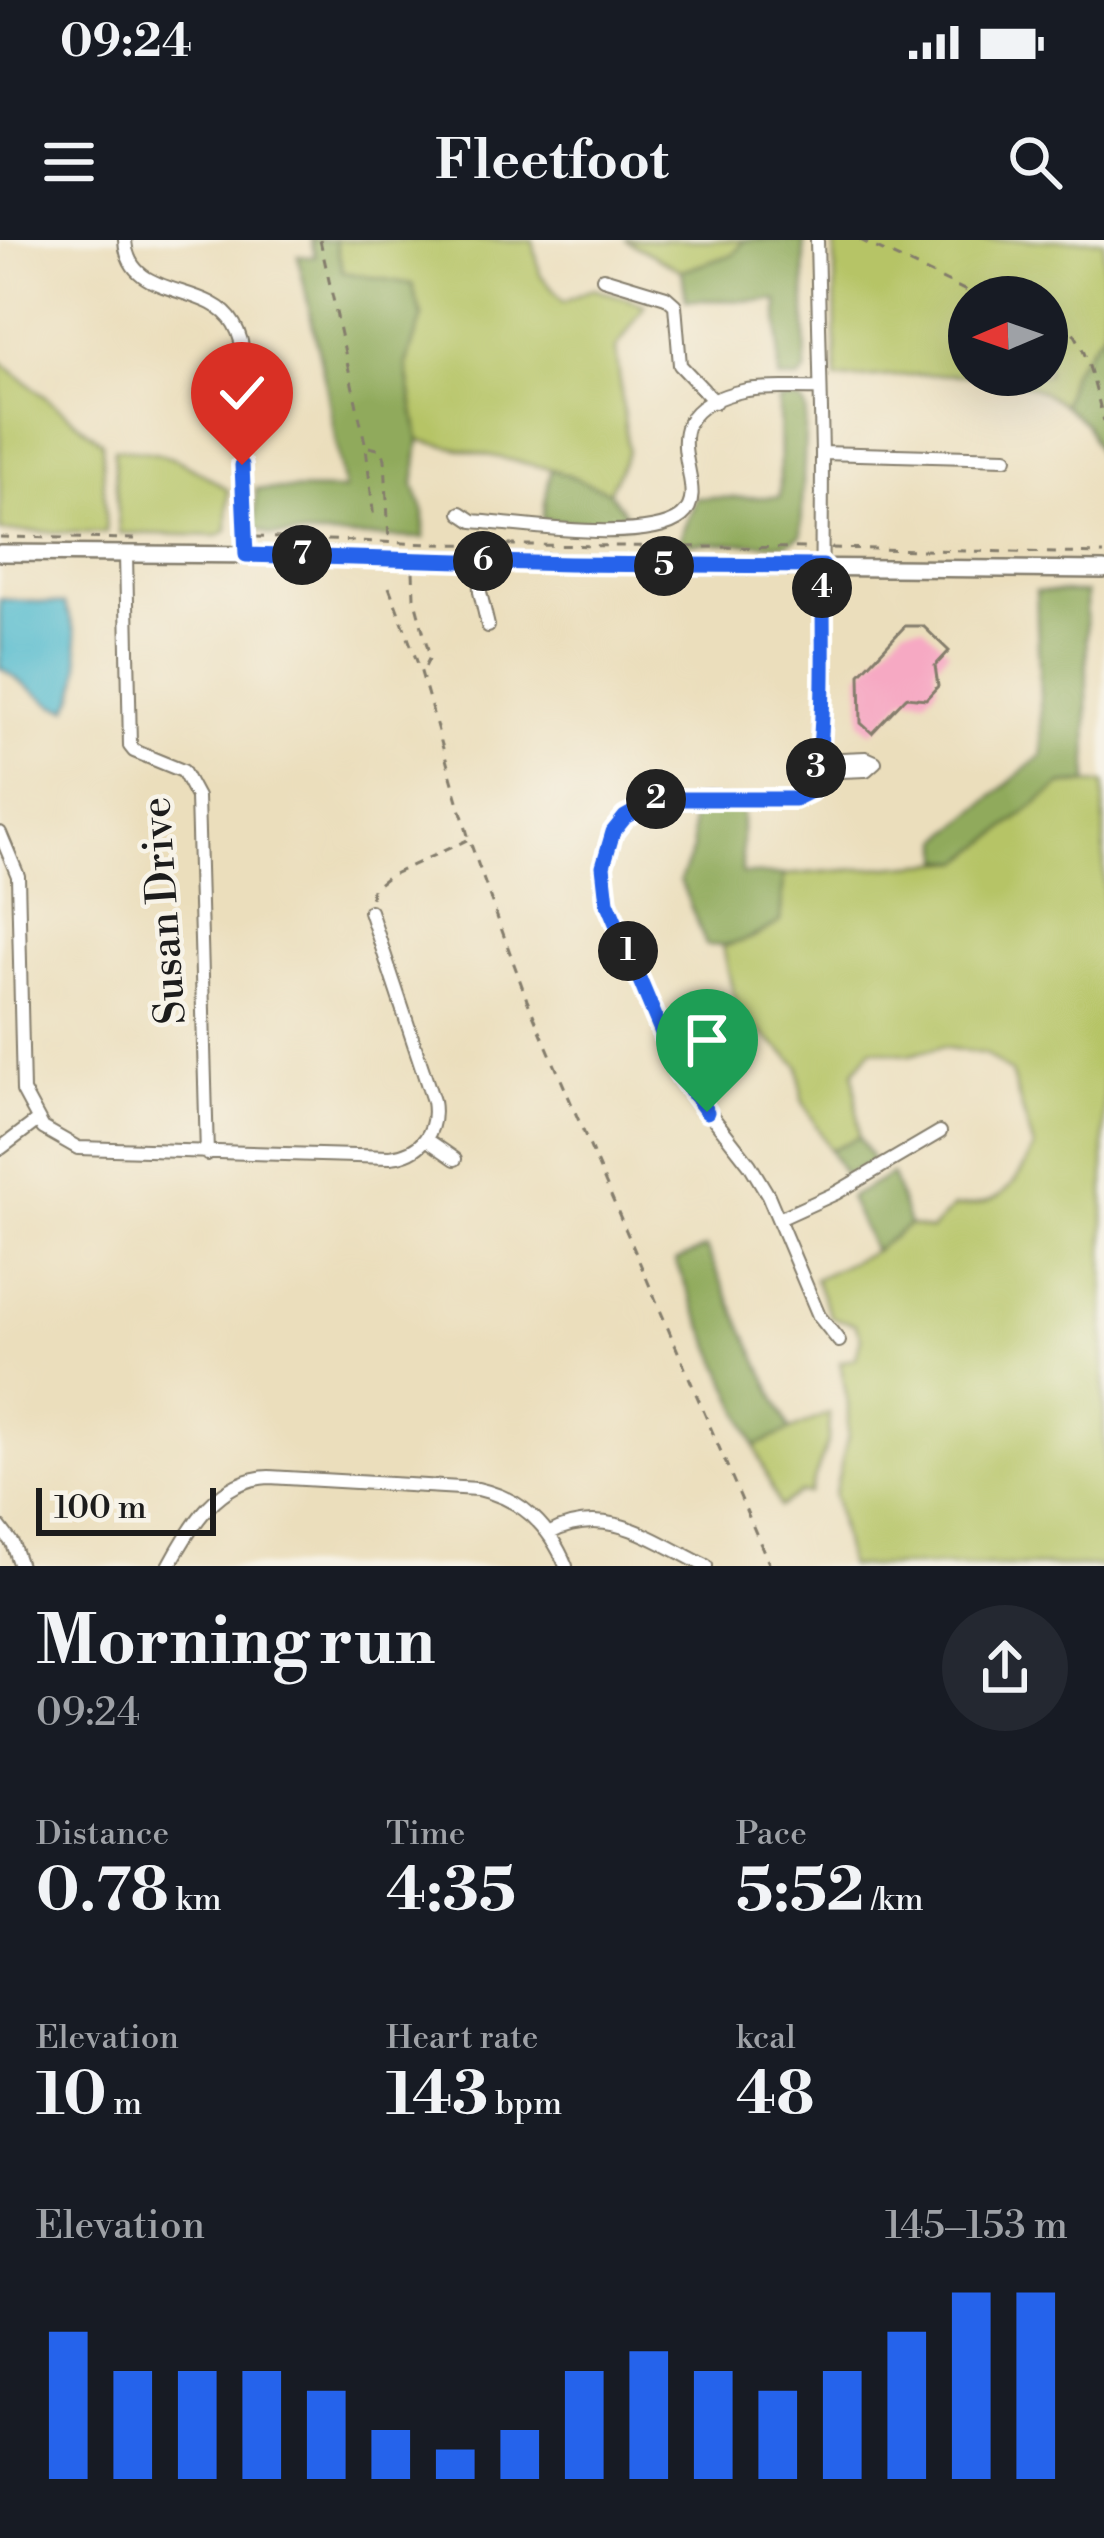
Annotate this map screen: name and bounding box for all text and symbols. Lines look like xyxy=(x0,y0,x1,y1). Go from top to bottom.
text: 09:24 xyxy=(60,14,192,71)
text: Fleetfoot xyxy=(435,128,669,196)
icon: menu xyxy=(36,129,102,195)
icon: search xyxy=(1002,129,1068,195)
north arrow xyxy=(948,276,1068,396)
map controls xyxy=(948,276,1068,396)
pin xyxy=(191,342,293,465)
icon: check xyxy=(209,360,275,426)
pin: 7 xyxy=(272,525,332,585)
pin: 6 xyxy=(453,531,513,591)
text: 7 xyxy=(292,534,312,575)
pin: 5 xyxy=(634,536,694,596)
text: 6 xyxy=(473,540,493,581)
text: 5 xyxy=(654,545,674,586)
pin: 4 xyxy=(792,558,852,618)
text: 4 xyxy=(811,567,833,608)
pin: 3 xyxy=(786,738,846,798)
text: 3 xyxy=(806,747,826,788)
pin: 2 xyxy=(626,769,686,829)
text: 2 xyxy=(646,778,666,819)
street label: Susan Drive xyxy=(130,795,199,1027)
pin: 1 xyxy=(598,921,658,981)
text: 1 xyxy=(620,930,636,971)
pin xyxy=(656,989,758,1112)
icon: arrive xyxy=(674,1007,740,1073)
scale bar xyxy=(36,1482,216,1535)
text: 100 m xyxy=(54,1488,147,1529)
text: Morning run xyxy=(36,1602,435,1685)
button: share xyxy=(942,1605,1068,1731)
text: 09:24 xyxy=(36,1689,140,1738)
text: Distance xyxy=(36,1814,169,1855)
text: Time xyxy=(386,1814,465,1855)
text: Pace xyxy=(736,1814,807,1855)
text: 0.78 xyxy=(36,1855,169,1930)
text: 4:35 xyxy=(386,1855,516,1930)
text: 5:52 xyxy=(736,1855,864,1930)
text: km xyxy=(169,1880,222,1921)
text: /km xyxy=(864,1880,924,1921)
text: Elevation xyxy=(36,2018,179,2059)
text: Heart rate xyxy=(386,2018,538,2059)
text: kcal xyxy=(736,2018,796,2059)
text: 10 xyxy=(36,2059,107,2134)
text: 143 xyxy=(386,2059,488,2134)
text: 48 xyxy=(736,2059,814,2134)
text: m xyxy=(107,2084,142,2125)
text: bpm xyxy=(488,2084,562,2125)
text: Elevation xyxy=(36,2202,205,2251)
text: 145–153 m xyxy=(885,2202,1068,2251)

